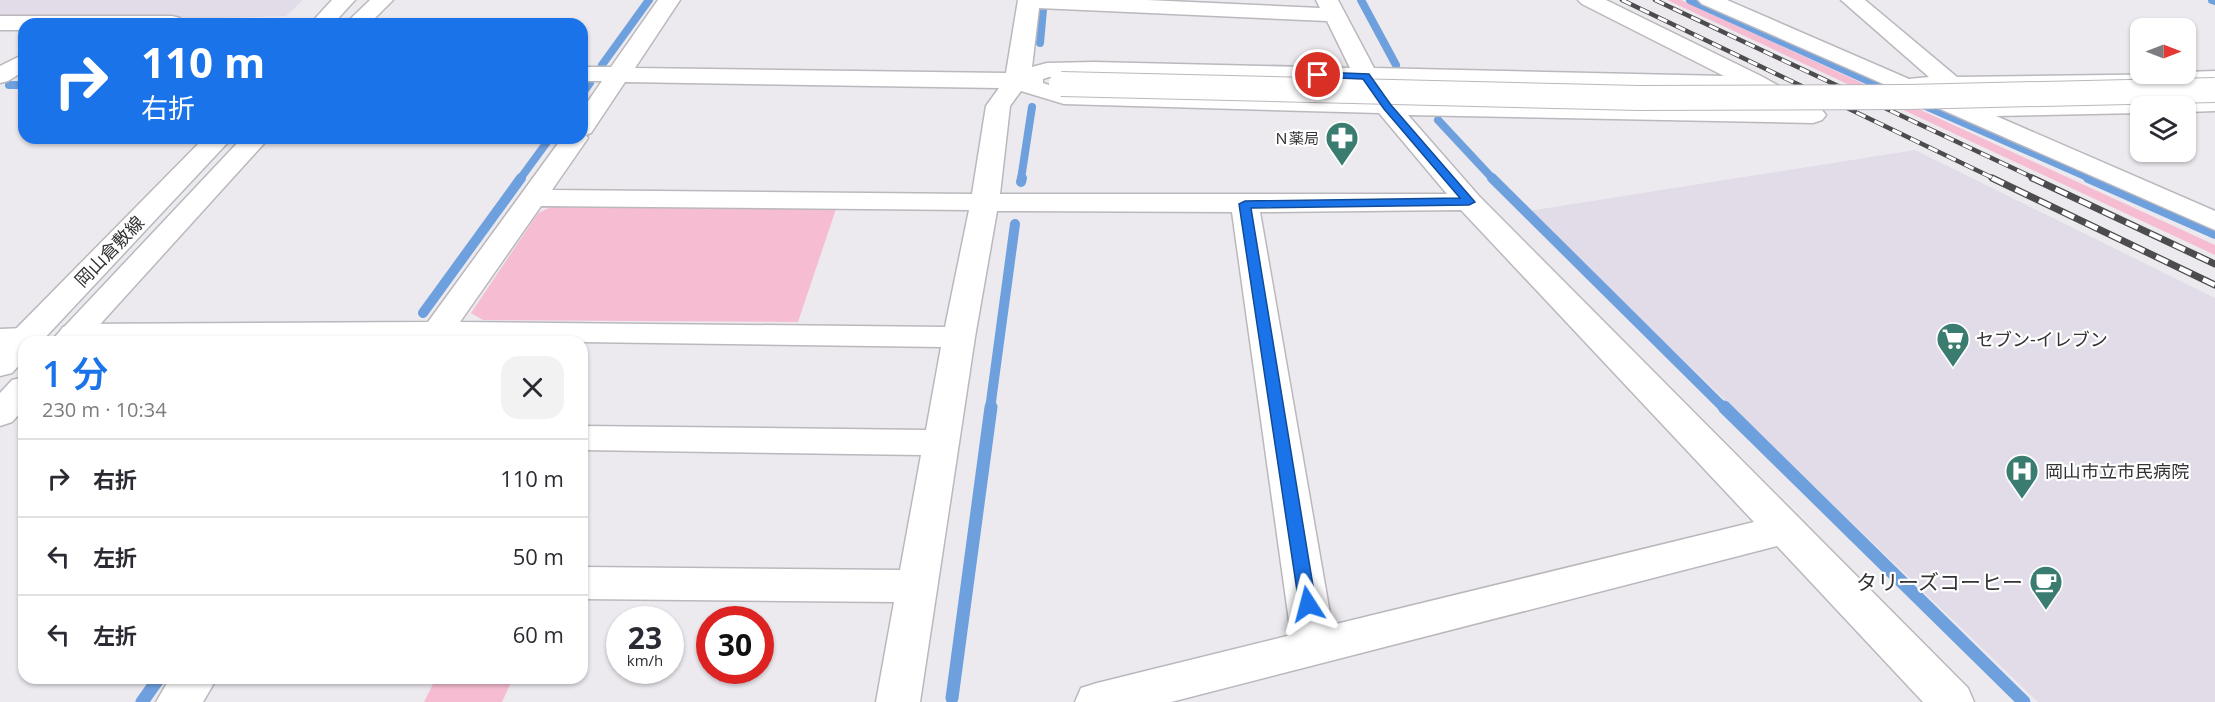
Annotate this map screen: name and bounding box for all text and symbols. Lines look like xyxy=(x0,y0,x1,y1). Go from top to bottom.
north arrow xyxy=(2130,18,2196,84)
map controls xyxy=(2130,18,2196,162)
text: 110 m xyxy=(141,33,265,90)
icon: right xyxy=(42,42,120,120)
pin xyxy=(1292,49,1343,100)
icon: arrive xyxy=(1301,58,1334,91)
text: 右折 xyxy=(141,89,195,126)
button: layers xyxy=(2130,96,2196,162)
pharmacy icon: Ｎ薬局 xyxy=(1324,120,1360,167)
place label: Ｎ薬局 xyxy=(1274,128,1319,148)
street label: 岡山倉敷線 xyxy=(69,210,149,292)
supermarket icon: セブン-イレブン xyxy=(1935,321,1971,368)
place label: セブン-イレブン xyxy=(1976,327,2108,351)
text: 1 分 xyxy=(42,349,108,398)
button: close xyxy=(501,356,564,419)
text: 230 m · 10:34 xyxy=(42,396,167,423)
hospital icon: 岡山市立市民病院 xyxy=(2004,453,2040,500)
place label: 岡山市立市民病院 xyxy=(2045,459,2189,483)
icon: right xyxy=(42,462,75,495)
text: 110 m xyxy=(500,463,564,493)
text: 右折 xyxy=(93,464,137,494)
icon: left xyxy=(42,540,75,573)
text: 50 m xyxy=(513,541,564,571)
text: 左折 xyxy=(93,542,137,572)
cafe icon: タリーズコーヒー xyxy=(2028,564,2064,611)
place label: タリーズコーヒー xyxy=(1856,568,2023,596)
position arrow xyxy=(1276,572,1340,636)
speed limit sign: 30 xyxy=(696,606,774,684)
text: 23 xyxy=(628,617,662,658)
icon: left xyxy=(42,618,75,651)
text: 60 m xyxy=(513,619,564,649)
text: 左折 xyxy=(93,620,137,650)
text: km/h xyxy=(627,650,663,670)

